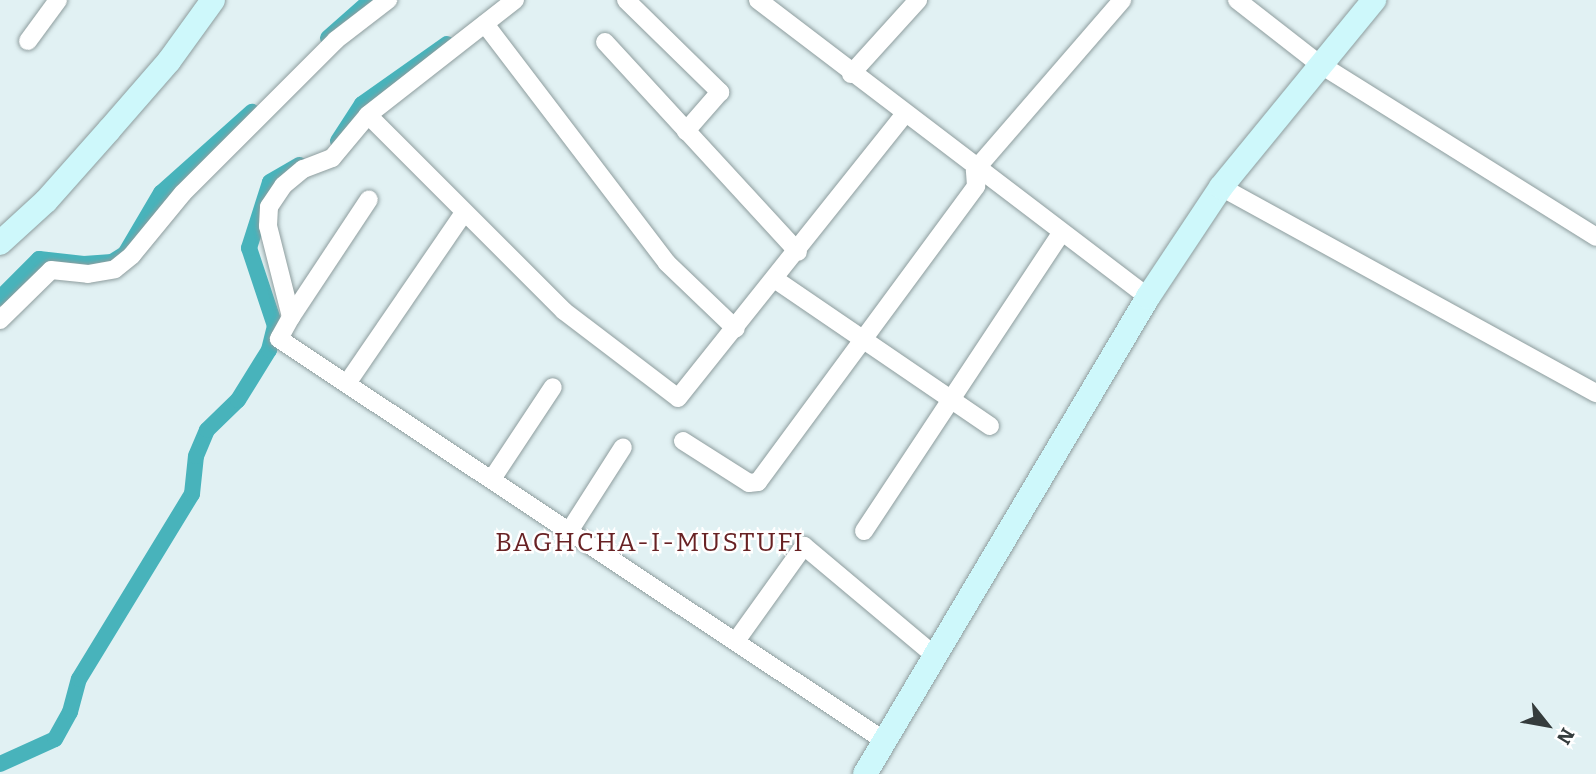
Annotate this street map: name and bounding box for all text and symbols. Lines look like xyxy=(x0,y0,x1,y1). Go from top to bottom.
district label: BAGHCHA-I-MUSTUFI xyxy=(497,527,803,559)
north arrow xyxy=(1512,690,1582,760)
text: N xyxy=(1552,724,1579,748)

